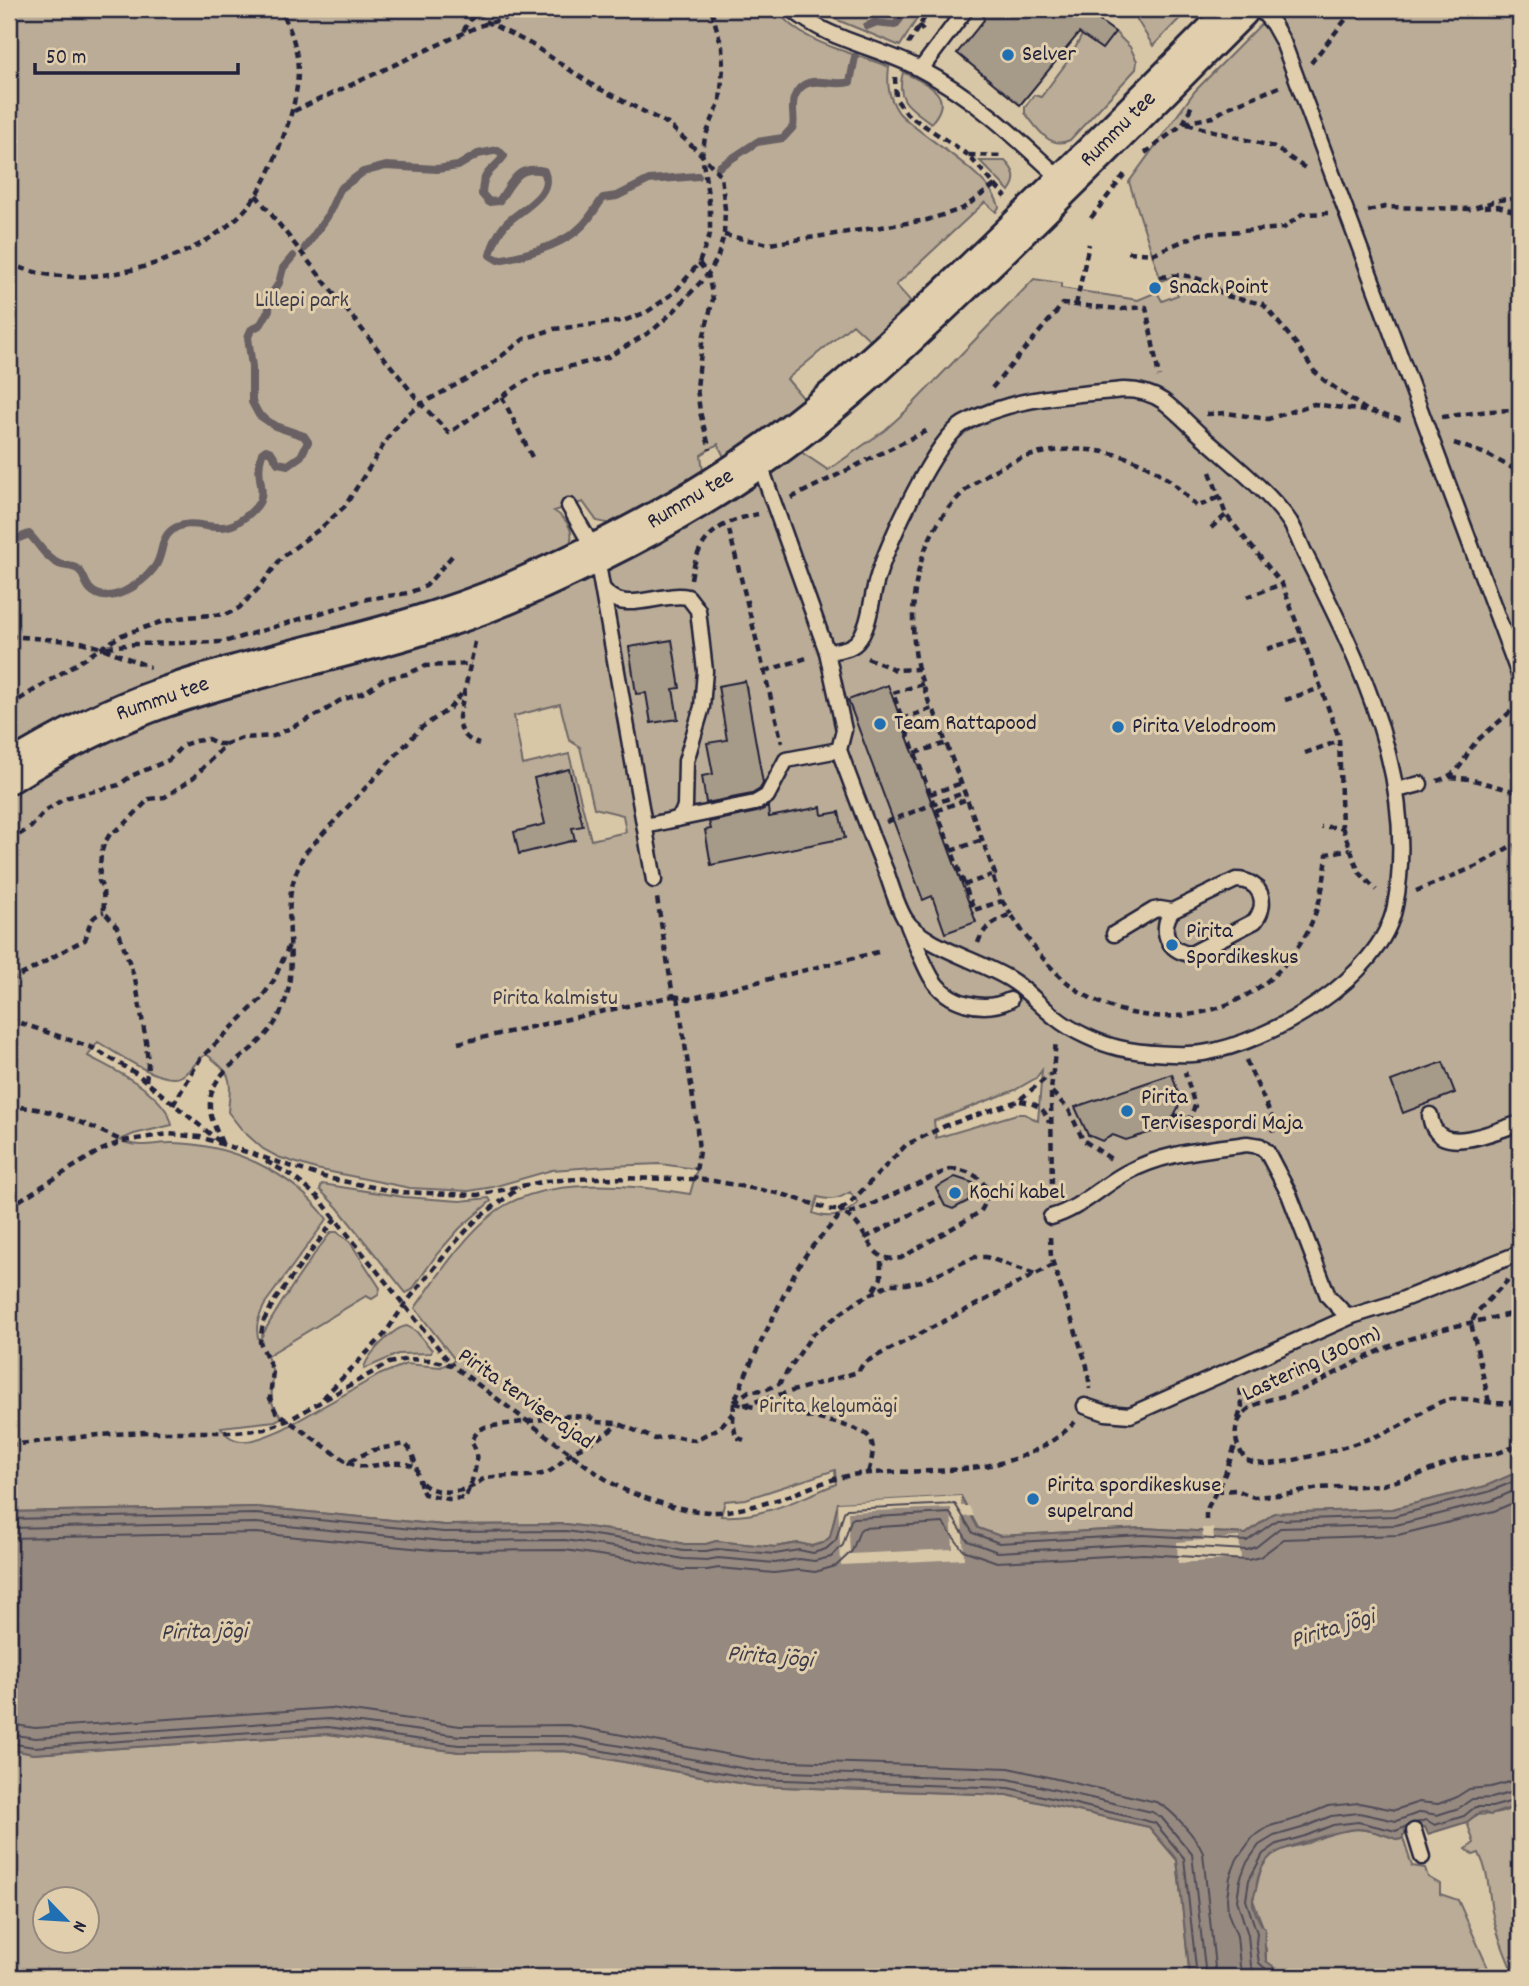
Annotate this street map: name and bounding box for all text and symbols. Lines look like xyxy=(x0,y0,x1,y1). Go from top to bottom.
scale bar xyxy=(35,32,238,76)
place label: Selver xyxy=(1022,39,1076,72)
text: 50 m xyxy=(46,44,86,74)
marker: Selver xyxy=(1000,47,1016,63)
street label: Rummu tee xyxy=(1073,84,1165,176)
place label: Snack Point xyxy=(1169,272,1269,305)
marker: Snack Point xyxy=(1147,280,1163,296)
park label: Lillepi park xyxy=(255,285,349,318)
street label: Rummu tee xyxy=(641,461,741,539)
street label: Rummu tee xyxy=(112,669,214,731)
place label: Team Rattapood xyxy=(894,708,1037,741)
place label: Pirita Velodroom xyxy=(1132,711,1276,744)
marker: Team Rattapood xyxy=(872,716,888,732)
marker: Pirita Velodroom xyxy=(1110,719,1126,735)
place label: Pirita Spordikeskus xyxy=(1186,916,1299,975)
marker: Pirita Spordikeskus xyxy=(1164,937,1180,953)
park label: Pirita kalmistu xyxy=(492,983,618,1016)
place label: Pirita Tervisespordi Maja xyxy=(1141,1082,1304,1141)
marker: Pirita Tervisespordi Maja xyxy=(1119,1103,1135,1119)
place label: Kochi kabel xyxy=(969,1177,1065,1210)
marker: Kochi kabel xyxy=(947,1185,963,1201)
street label: Lastering (300m) xyxy=(1237,1318,1387,1412)
street label: Pirita terviserajad xyxy=(450,1341,600,1459)
park label: Pirita kelgumägi xyxy=(759,1391,897,1424)
place label: Pirita spordikeskuse supelrand xyxy=(1047,1470,1221,1529)
marker: Pirita spordikeskuse supelrand xyxy=(1025,1491,1041,1507)
water label: Pirita jõgi xyxy=(1287,1600,1383,1659)
water label: Pirita jõgi xyxy=(161,1615,251,1651)
water label: Pirita jõgi xyxy=(726,1637,818,1679)
north arrow xyxy=(32,1884,102,1954)
text: N xyxy=(64,1916,92,1936)

